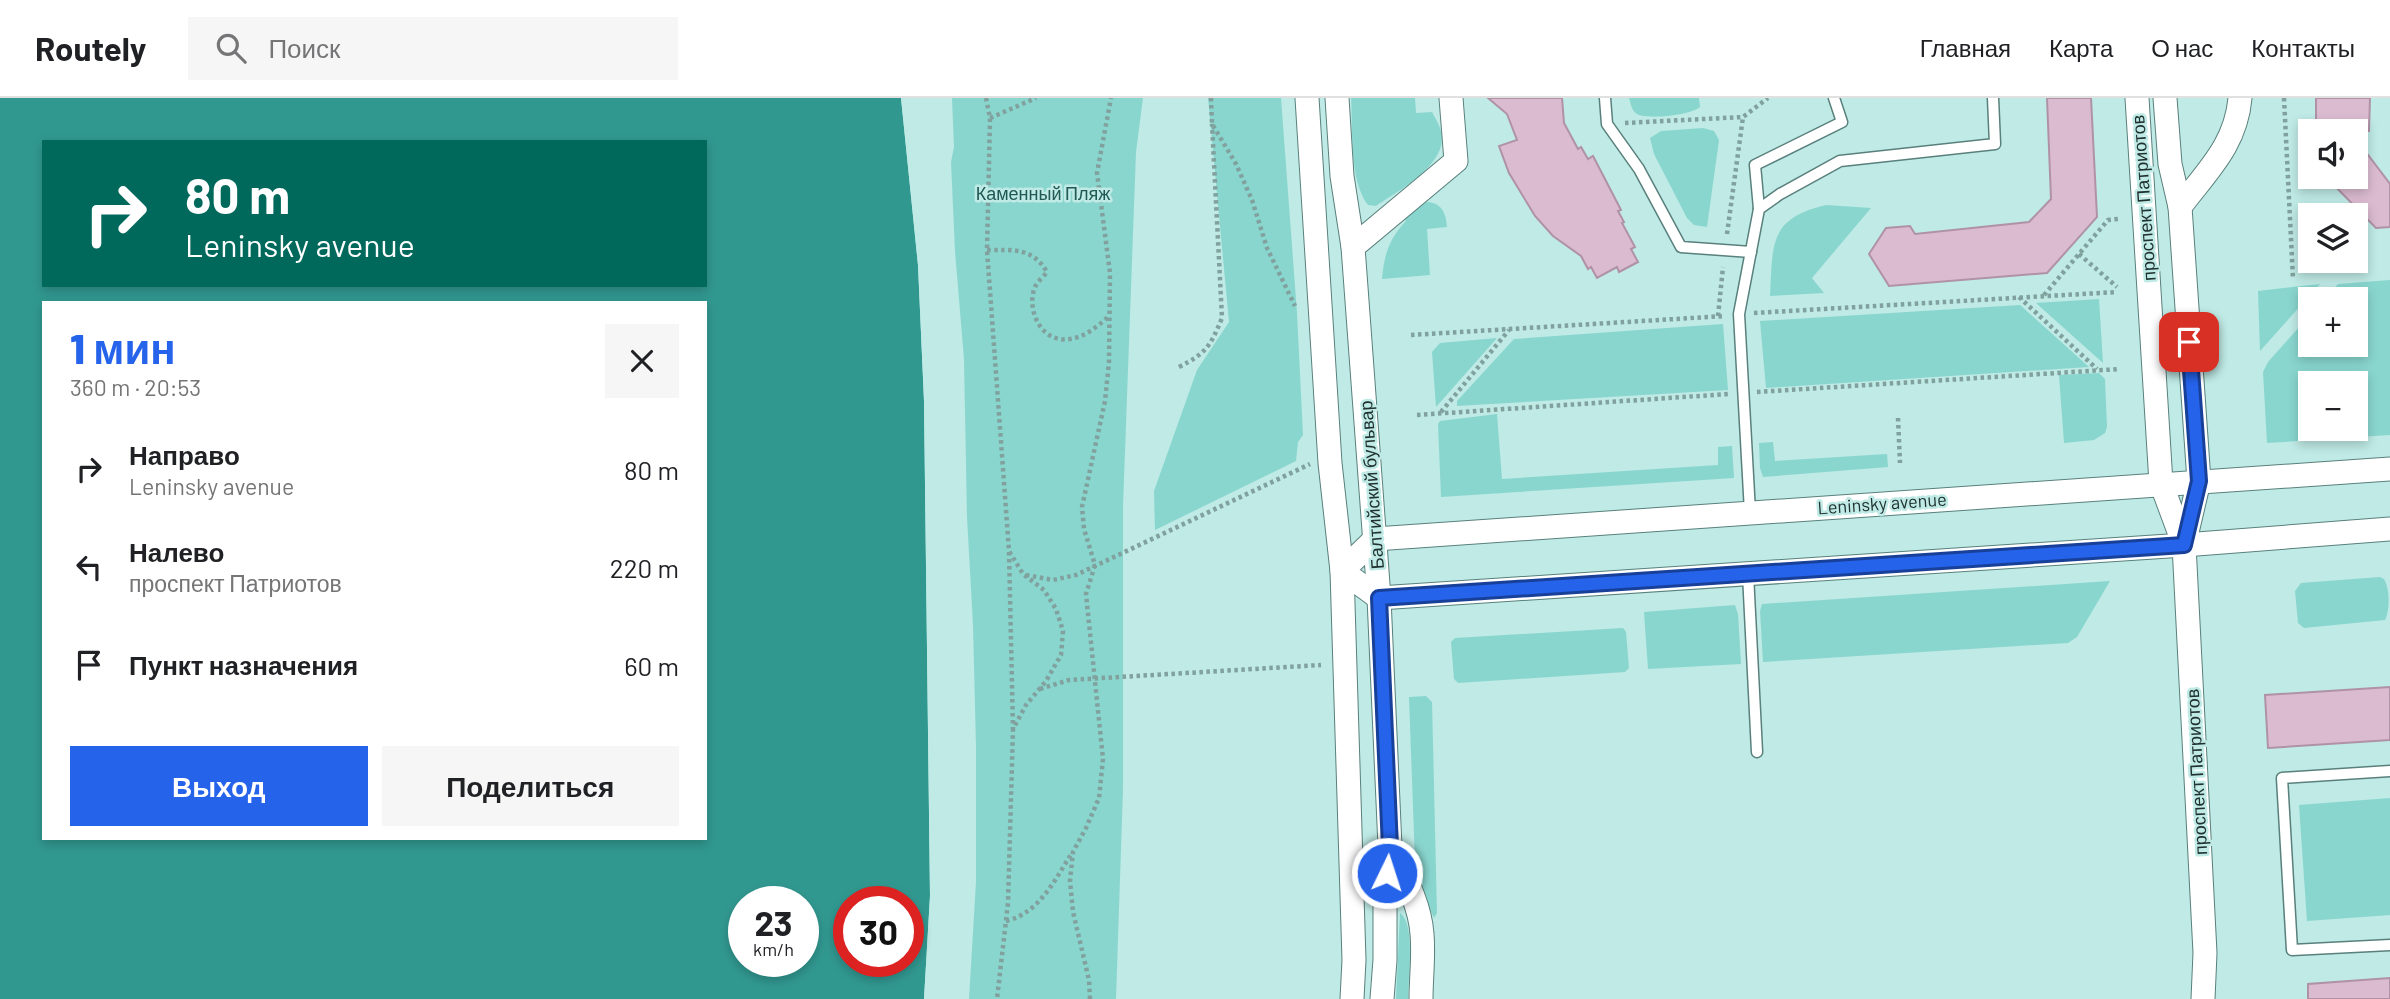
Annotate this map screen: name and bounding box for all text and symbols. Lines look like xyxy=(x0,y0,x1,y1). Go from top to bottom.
search box xyxy=(188,17,678,80)
text: Routely xyxy=(35,28,146,68)
icon: search xyxy=(212,29,250,67)
text: Поиск xyxy=(268,32,340,63)
text: Главная xyxy=(1920,33,2011,62)
text: Карта xyxy=(2049,33,2113,62)
text: О нас xyxy=(2151,33,2213,62)
text: Контакты xyxy=(2251,33,2355,62)
street label: проспект Патриотов xyxy=(2126,114,2160,282)
map controls xyxy=(2298,119,2368,441)
button: sound xyxy=(2298,119,2368,189)
text: 80 m xyxy=(185,165,290,224)
icon: right xyxy=(70,168,161,259)
park label: Каменный Пляж xyxy=(976,182,1110,204)
button: layers xyxy=(2298,203,2368,273)
text: Leninsky avenue xyxy=(185,225,415,263)
button: + xyxy=(2298,287,2368,357)
pin xyxy=(2159,312,2219,372)
text: 1 мин xyxy=(70,322,176,372)
icon: arrive xyxy=(2170,323,2208,361)
button: close xyxy=(605,324,679,398)
button: − xyxy=(2298,371,2368,441)
text: 360 m · 20:53 xyxy=(70,373,201,401)
street label: Балтийский бульвар xyxy=(1354,400,1388,570)
text: Направо xyxy=(129,439,240,470)
icon: right xyxy=(70,450,108,488)
text: 80 m xyxy=(624,454,679,485)
text: Leninsky avenue xyxy=(129,472,294,500)
street label: Leninsky avenue xyxy=(1817,488,1947,518)
text: Налево xyxy=(129,536,224,567)
icon: left xyxy=(70,548,108,586)
text: 220 m xyxy=(610,552,679,583)
text: проспект Патриотов xyxy=(129,569,342,597)
icon: arrive xyxy=(70,646,108,684)
text: Пункт назначения xyxy=(129,649,358,680)
text: 60 m xyxy=(624,650,679,681)
street label: проспект Патриотов xyxy=(2181,688,2211,856)
button: Выход xyxy=(70,746,368,826)
button: Поделиться xyxy=(382,746,679,826)
position arrow xyxy=(1350,836,1424,910)
speed limit sign: 30 xyxy=(833,886,924,977)
text: 23 xyxy=(754,901,793,943)
text: km/h xyxy=(753,938,794,960)

